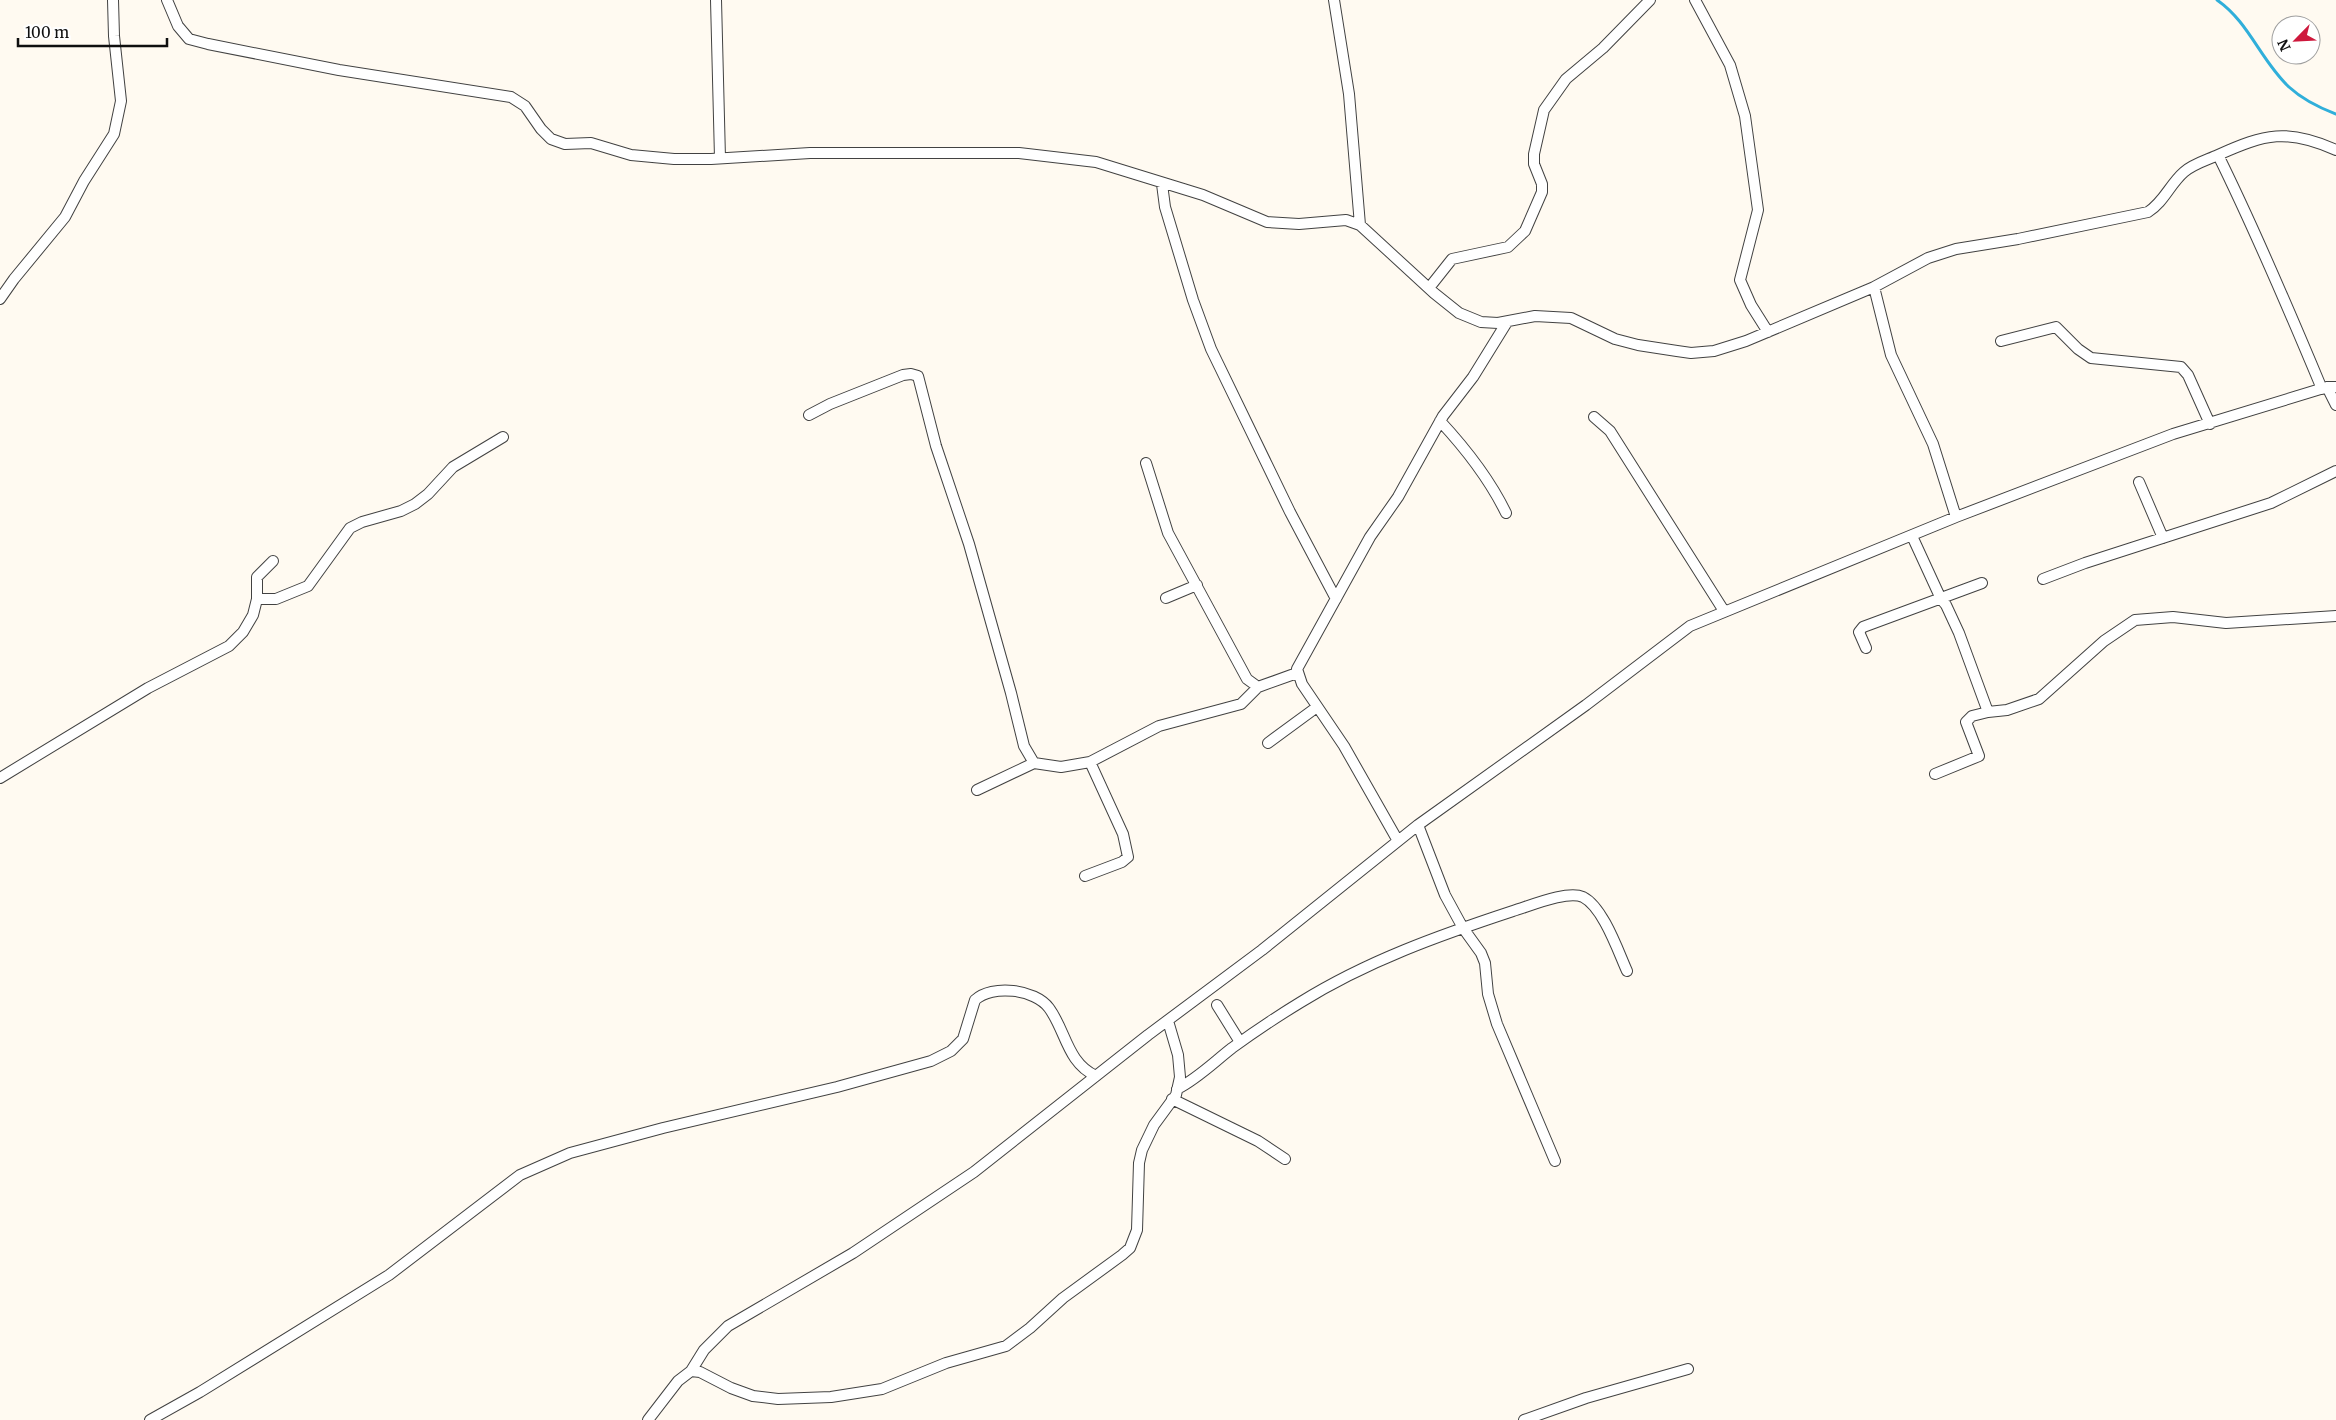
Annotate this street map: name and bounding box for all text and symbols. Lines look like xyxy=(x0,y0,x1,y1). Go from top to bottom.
scale bar xyxy=(18,15,166,47)
north arrow xyxy=(2271,15,2321,65)
text: 100 m xyxy=(25,23,69,42)
text: N xyxy=(2274,37,2295,54)

